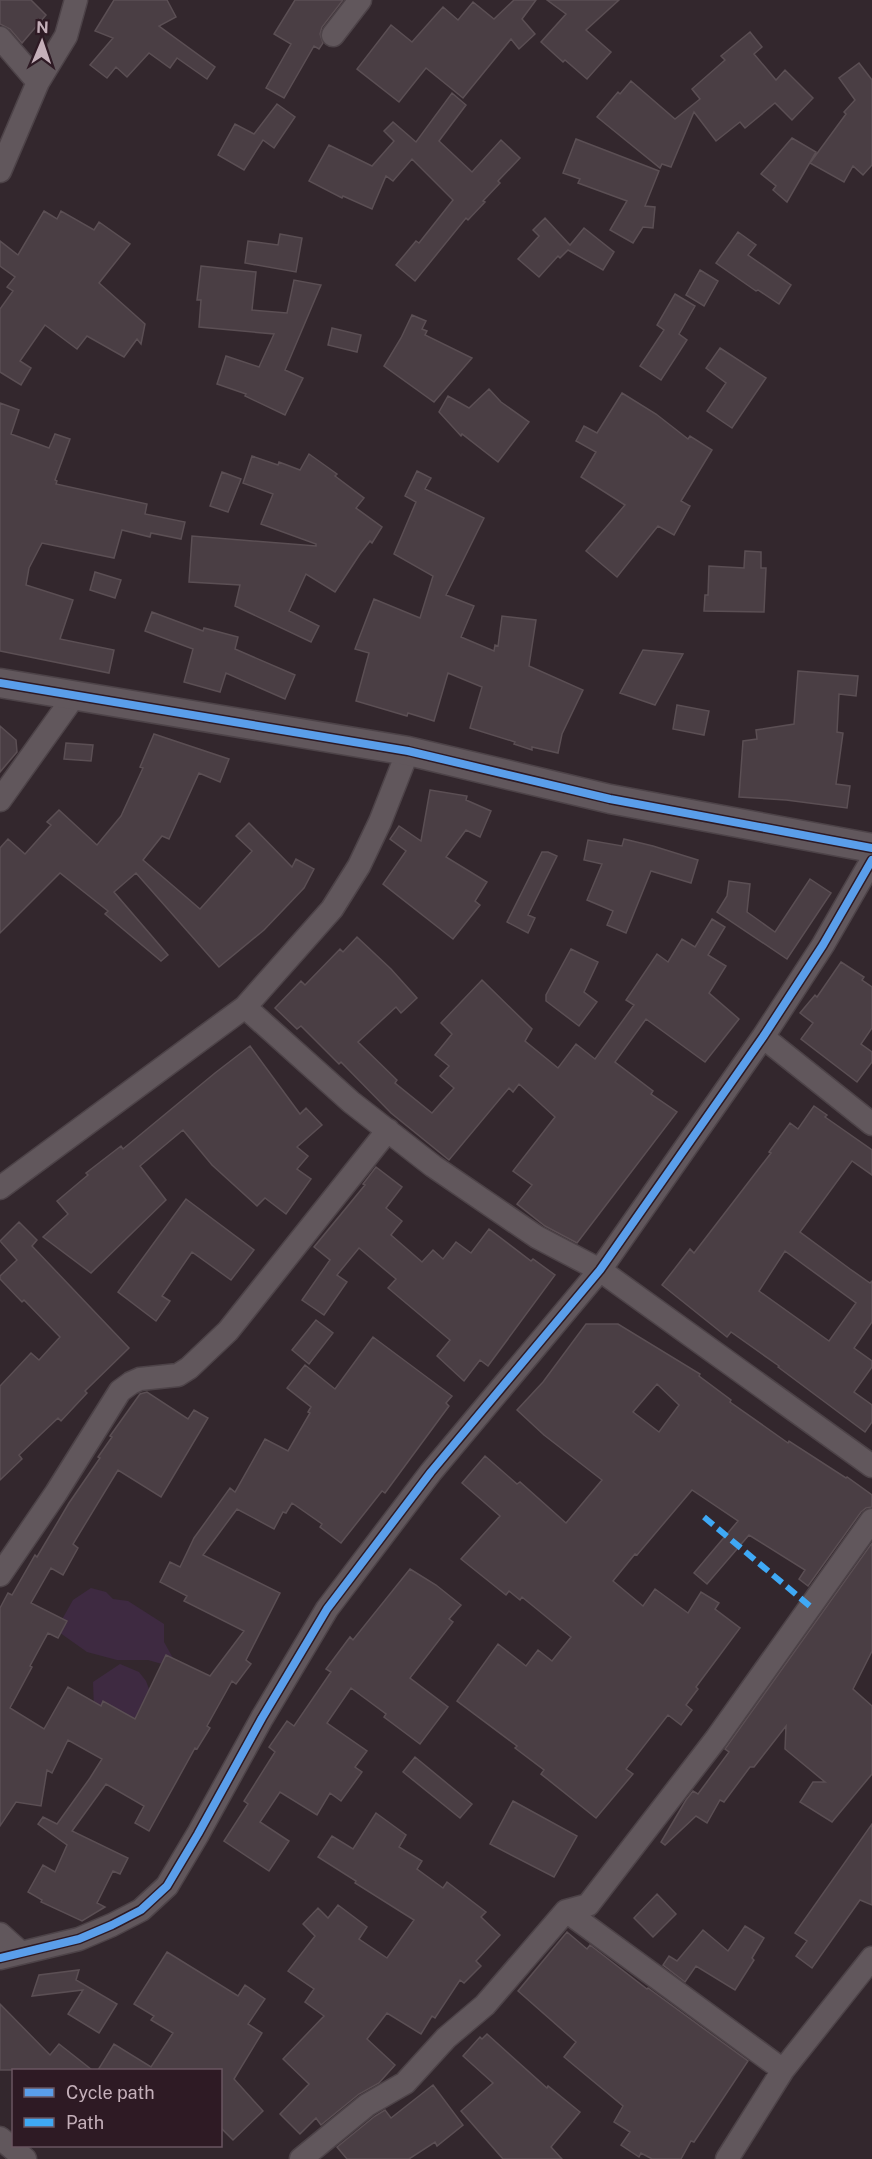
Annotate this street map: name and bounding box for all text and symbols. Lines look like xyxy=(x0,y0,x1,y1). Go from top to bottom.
north arrow xyxy=(12,12,72,72)
text: N xyxy=(36,18,49,37)
legend xyxy=(12,2069,222,2147)
text: Cycle path xyxy=(66,2082,155,2103)
text: Path xyxy=(66,2112,104,2133)

